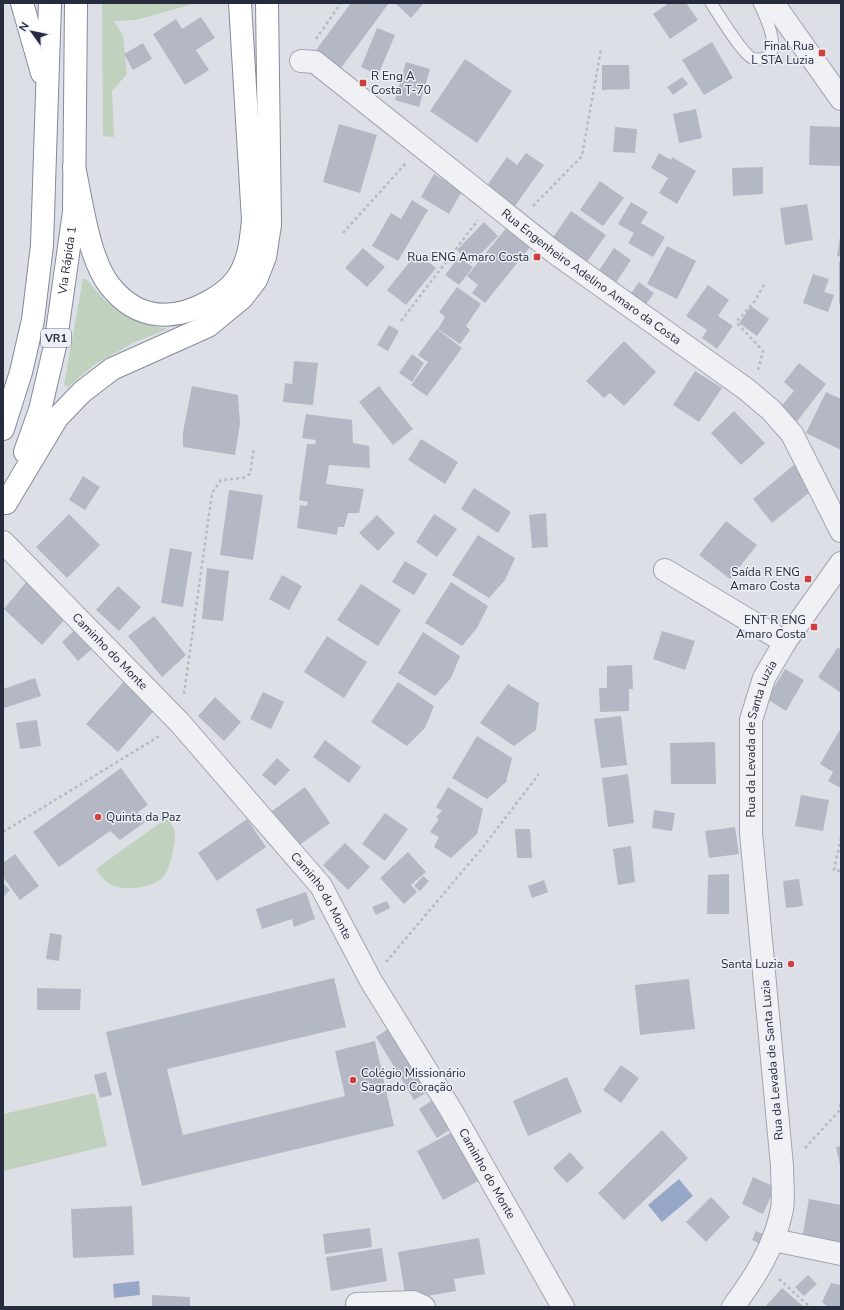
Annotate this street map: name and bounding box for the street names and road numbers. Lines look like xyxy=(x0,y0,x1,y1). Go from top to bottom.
street label: Rua Engenheiro Adelino Amaro da Costa xyxy=(498,205,685,348)
street label: Via Rápida 1 xyxy=(54,225,80,296)
road number: VR1 xyxy=(41,329,71,347)
street label: Caminho do Monte xyxy=(69,609,151,693)
street label: Rua da Levada de Santa Luzia xyxy=(743,657,781,817)
street label: Caminho do Monte xyxy=(287,849,356,942)
street label: Rua da Levada de Santa Luzia xyxy=(757,979,787,1141)
street label: Caminho do Monte xyxy=(455,1125,519,1222)

